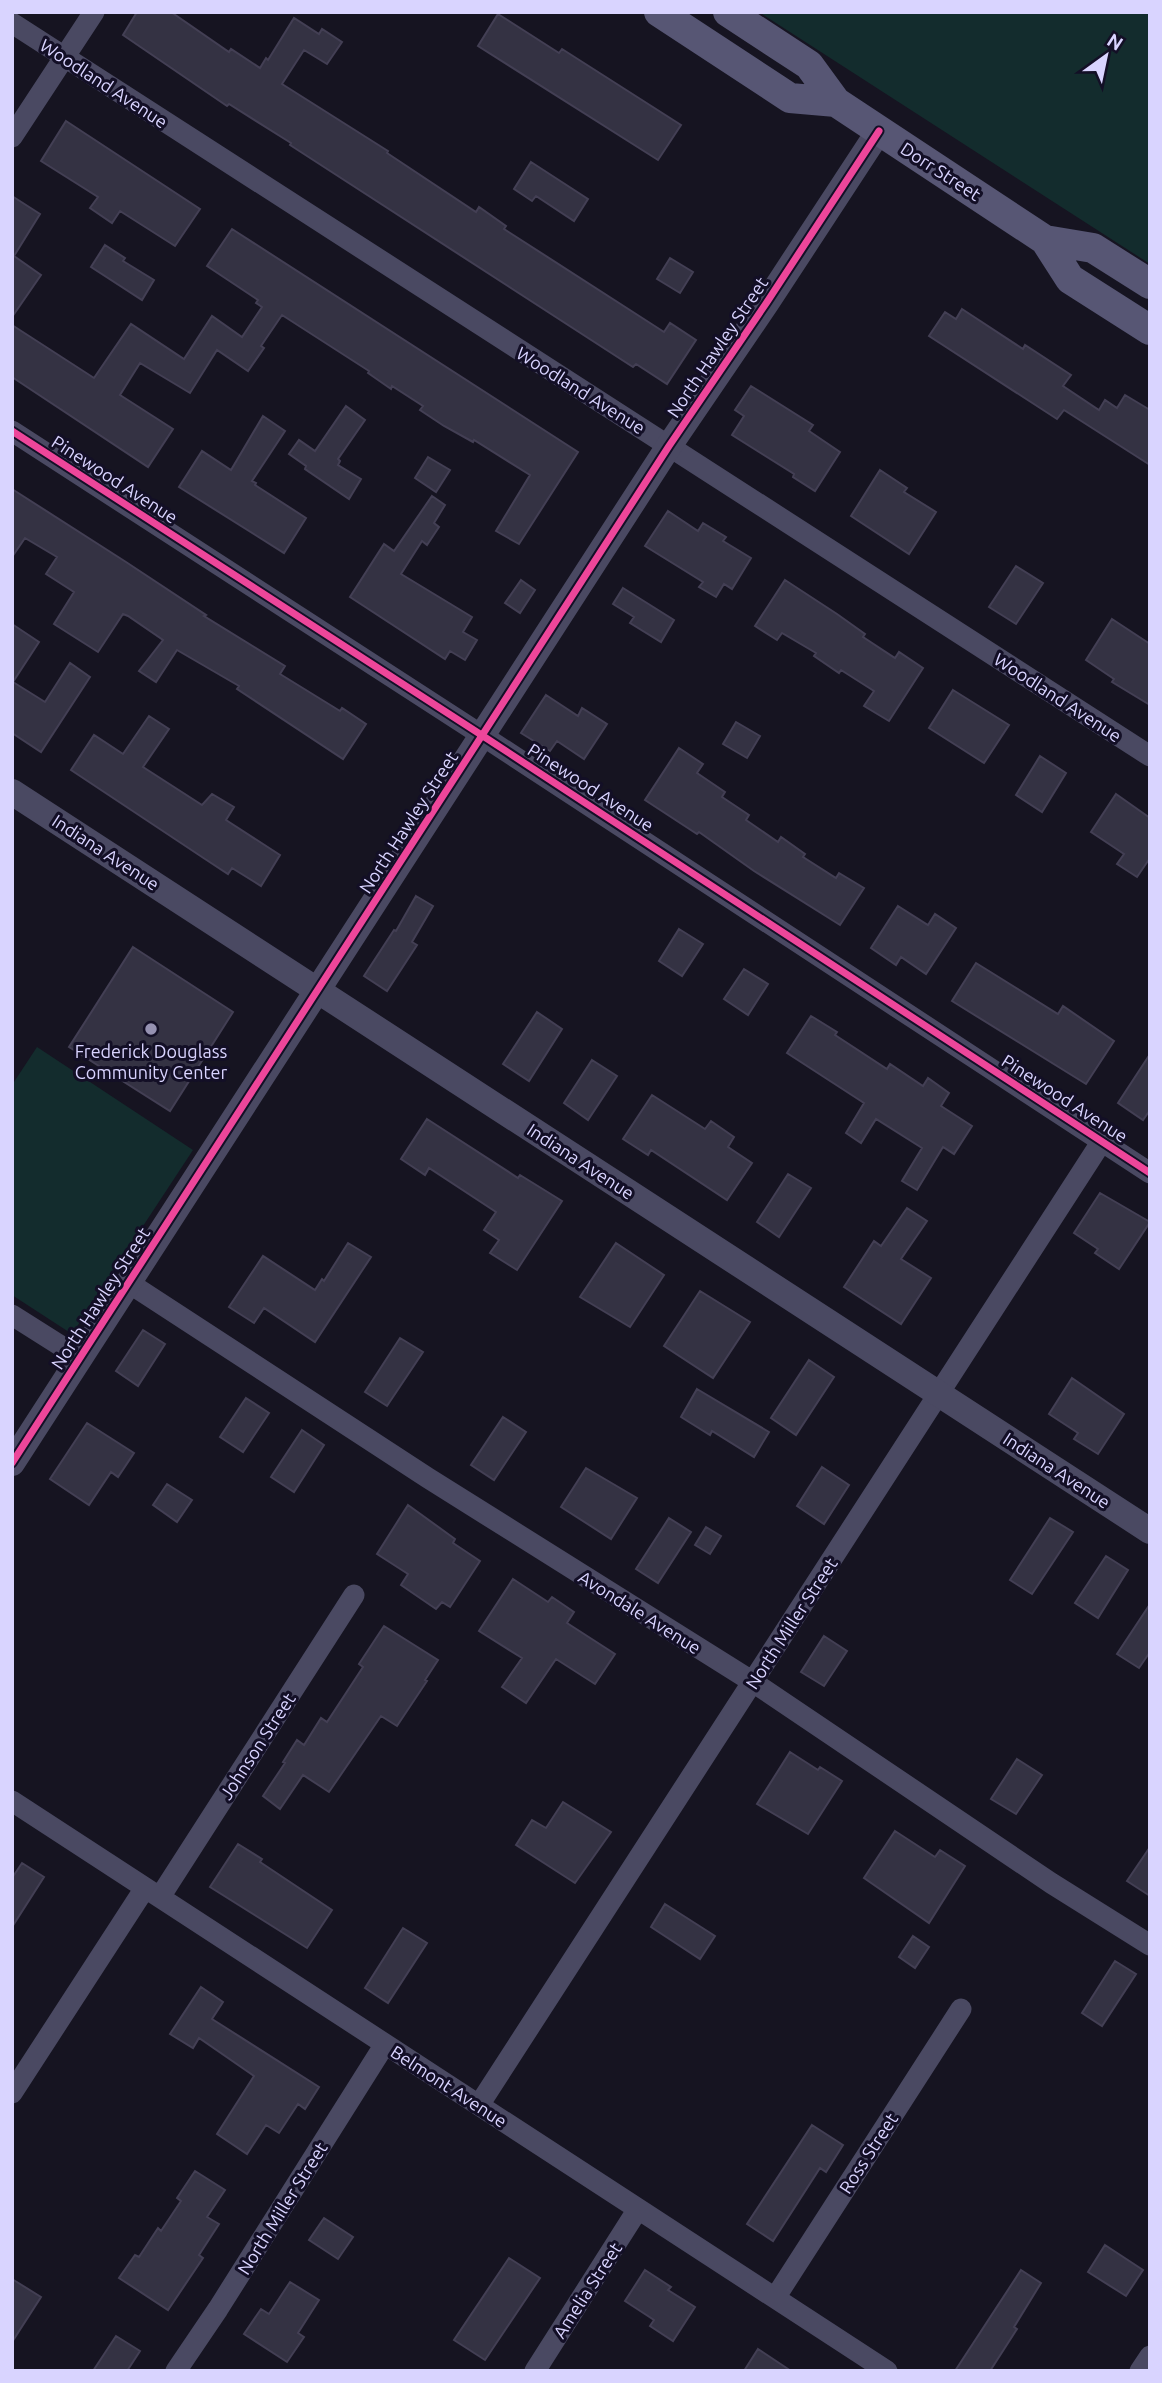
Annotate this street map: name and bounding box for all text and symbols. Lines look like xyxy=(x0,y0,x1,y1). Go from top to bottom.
north arrow xyxy=(1071,21,1141,91)
text: N xyxy=(1103,29,1127,55)
street label: Woodland Avenue xyxy=(37,34,171,132)
street label: Dorr Street xyxy=(897,138,985,204)
street label: North Hawley Street xyxy=(663,273,771,421)
street label: Woodland Avenue xyxy=(513,342,649,438)
street label: Pinewood Avenue xyxy=(48,431,182,527)
street label: Woodland Avenue xyxy=(991,648,1125,746)
street label: Pinewood Avenue xyxy=(524,739,658,835)
street label: North Hawley Street xyxy=(355,747,461,897)
street label: Indiana Avenue xyxy=(49,810,163,894)
marker: Frederick Douglass Community Center xyxy=(143,1021,159,1037)
place label: Frederick Douglass Community Center xyxy=(75,1041,228,1082)
street label: Pinewood Avenue xyxy=(998,1050,1132,1146)
street label: Indiana Avenue xyxy=(524,1119,638,1203)
street label: North Hawley Street xyxy=(47,1223,153,1373)
street label: Indiana Avenue xyxy=(1000,1428,1114,1512)
street label: North Miller Street xyxy=(741,1554,841,1692)
street label: Avondale Avenue xyxy=(575,1566,705,1658)
street label: Johnson Street xyxy=(215,1689,299,1803)
street label: Belmont Avenue xyxy=(387,2041,511,2131)
street label: Ross Street xyxy=(835,2109,901,2197)
street label: North Miller Street xyxy=(233,2138,331,2278)
street label: Amelia Street xyxy=(549,2238,625,2342)

